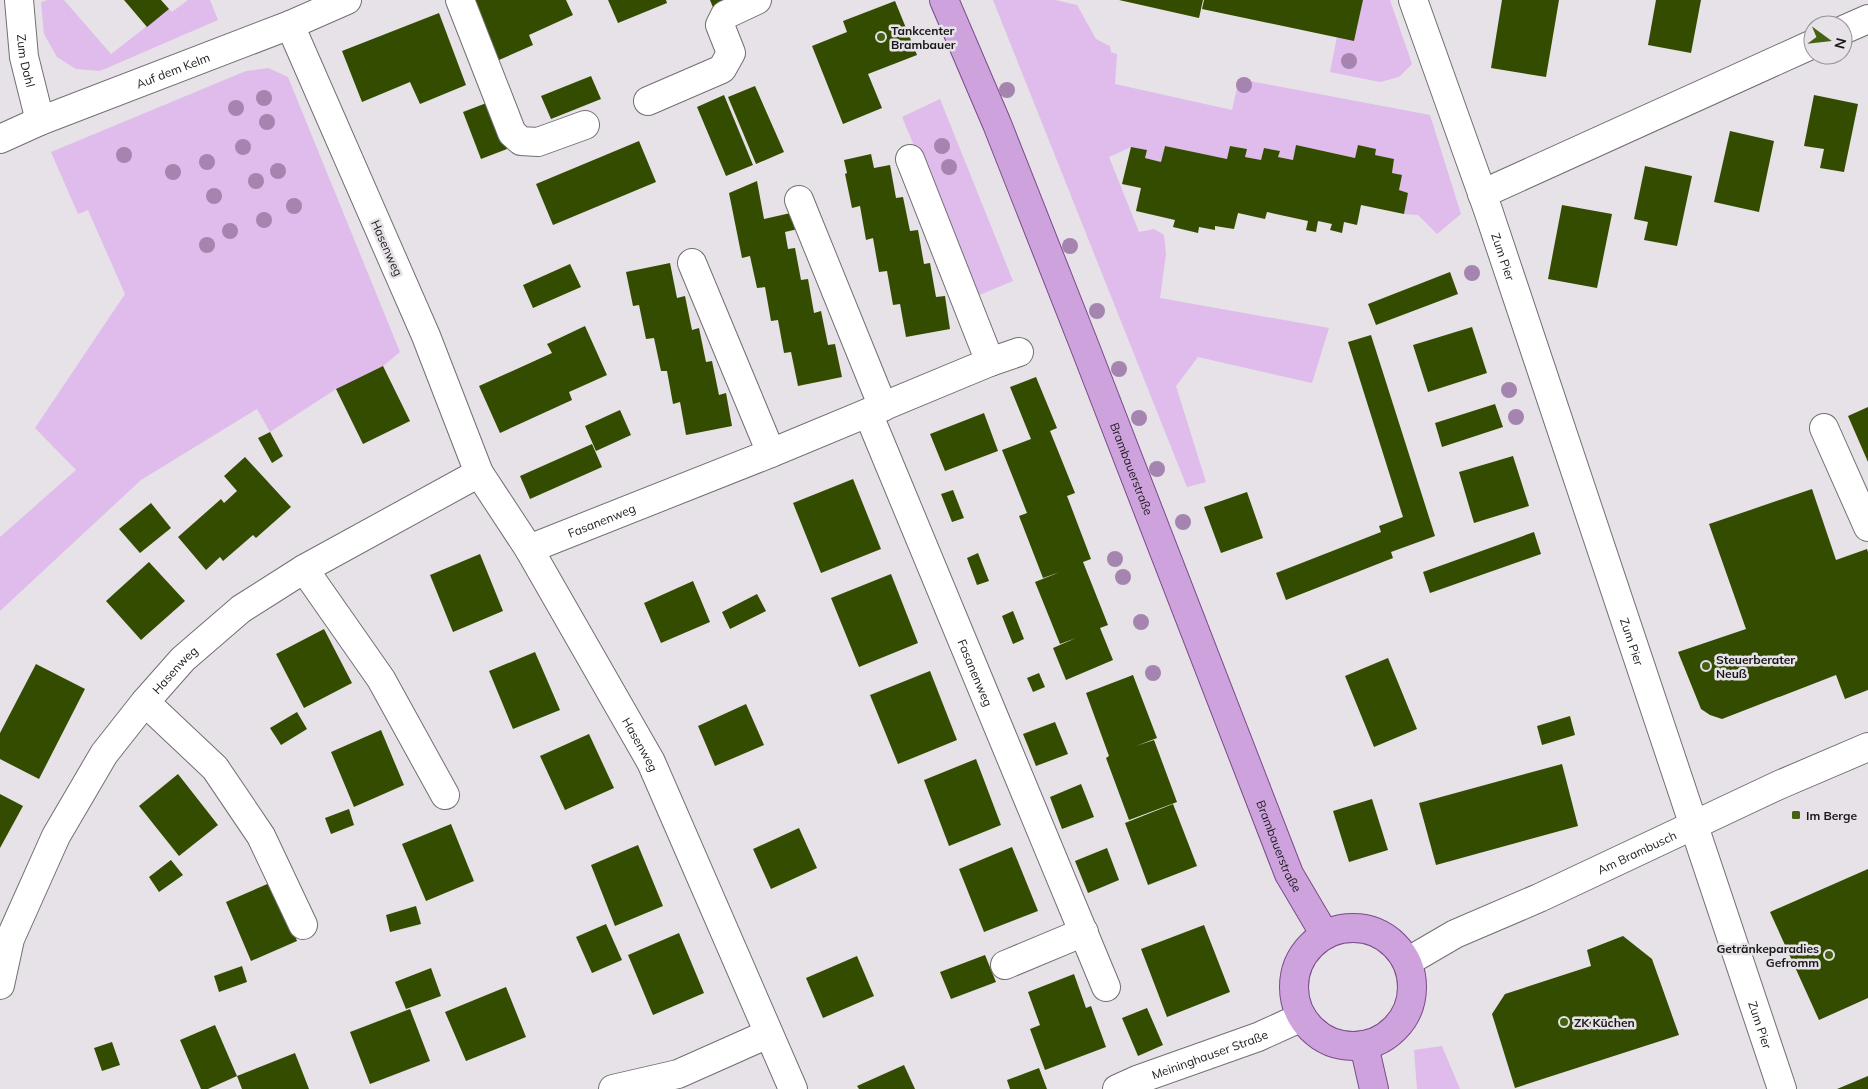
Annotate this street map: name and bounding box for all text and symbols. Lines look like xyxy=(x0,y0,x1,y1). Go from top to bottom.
north arrow xyxy=(1803,15,1853,65)
place label: Tankcenter Brambauer xyxy=(891,23,956,52)
marker: Tankcenter Brambauer xyxy=(875,31,887,43)
street label: Zum Dahl xyxy=(15,33,39,89)
text: N xyxy=(1830,36,1851,51)
street label: Auf dem Kelm xyxy=(134,49,212,91)
street label: Hasenweg xyxy=(368,218,406,278)
street label: Zum Pier xyxy=(1489,231,1519,283)
street label: Brambauerstraße xyxy=(1107,420,1157,517)
street label: Fasanenweg xyxy=(565,500,638,540)
street label: Zum Pier xyxy=(1617,616,1647,668)
street label: Fasanenweg xyxy=(955,637,996,708)
street label: Hasenweg xyxy=(149,643,200,697)
place label: Steuerberater Neuß xyxy=(1716,652,1795,681)
marker: Steuerberater Neuß xyxy=(1700,660,1712,672)
street label: Hasenweg xyxy=(619,715,662,774)
street label: Brambauerstraße xyxy=(1254,798,1305,894)
place label: Im Berge xyxy=(1806,808,1857,823)
marker: Im Berge xyxy=(1790,809,1802,821)
street label: Am Brambusch xyxy=(1595,827,1679,877)
place label: Getränkeparadies Gefromm xyxy=(1716,941,1819,970)
marker: Getränkeparadies Gefromm xyxy=(1823,949,1835,961)
street label: Zum Pier xyxy=(1746,999,1776,1051)
place label: ZK Küchen xyxy=(1574,1015,1635,1030)
marker: ZK Küchen xyxy=(1558,1016,1570,1028)
street label: Meininghauser Straße xyxy=(1149,1026,1270,1082)

